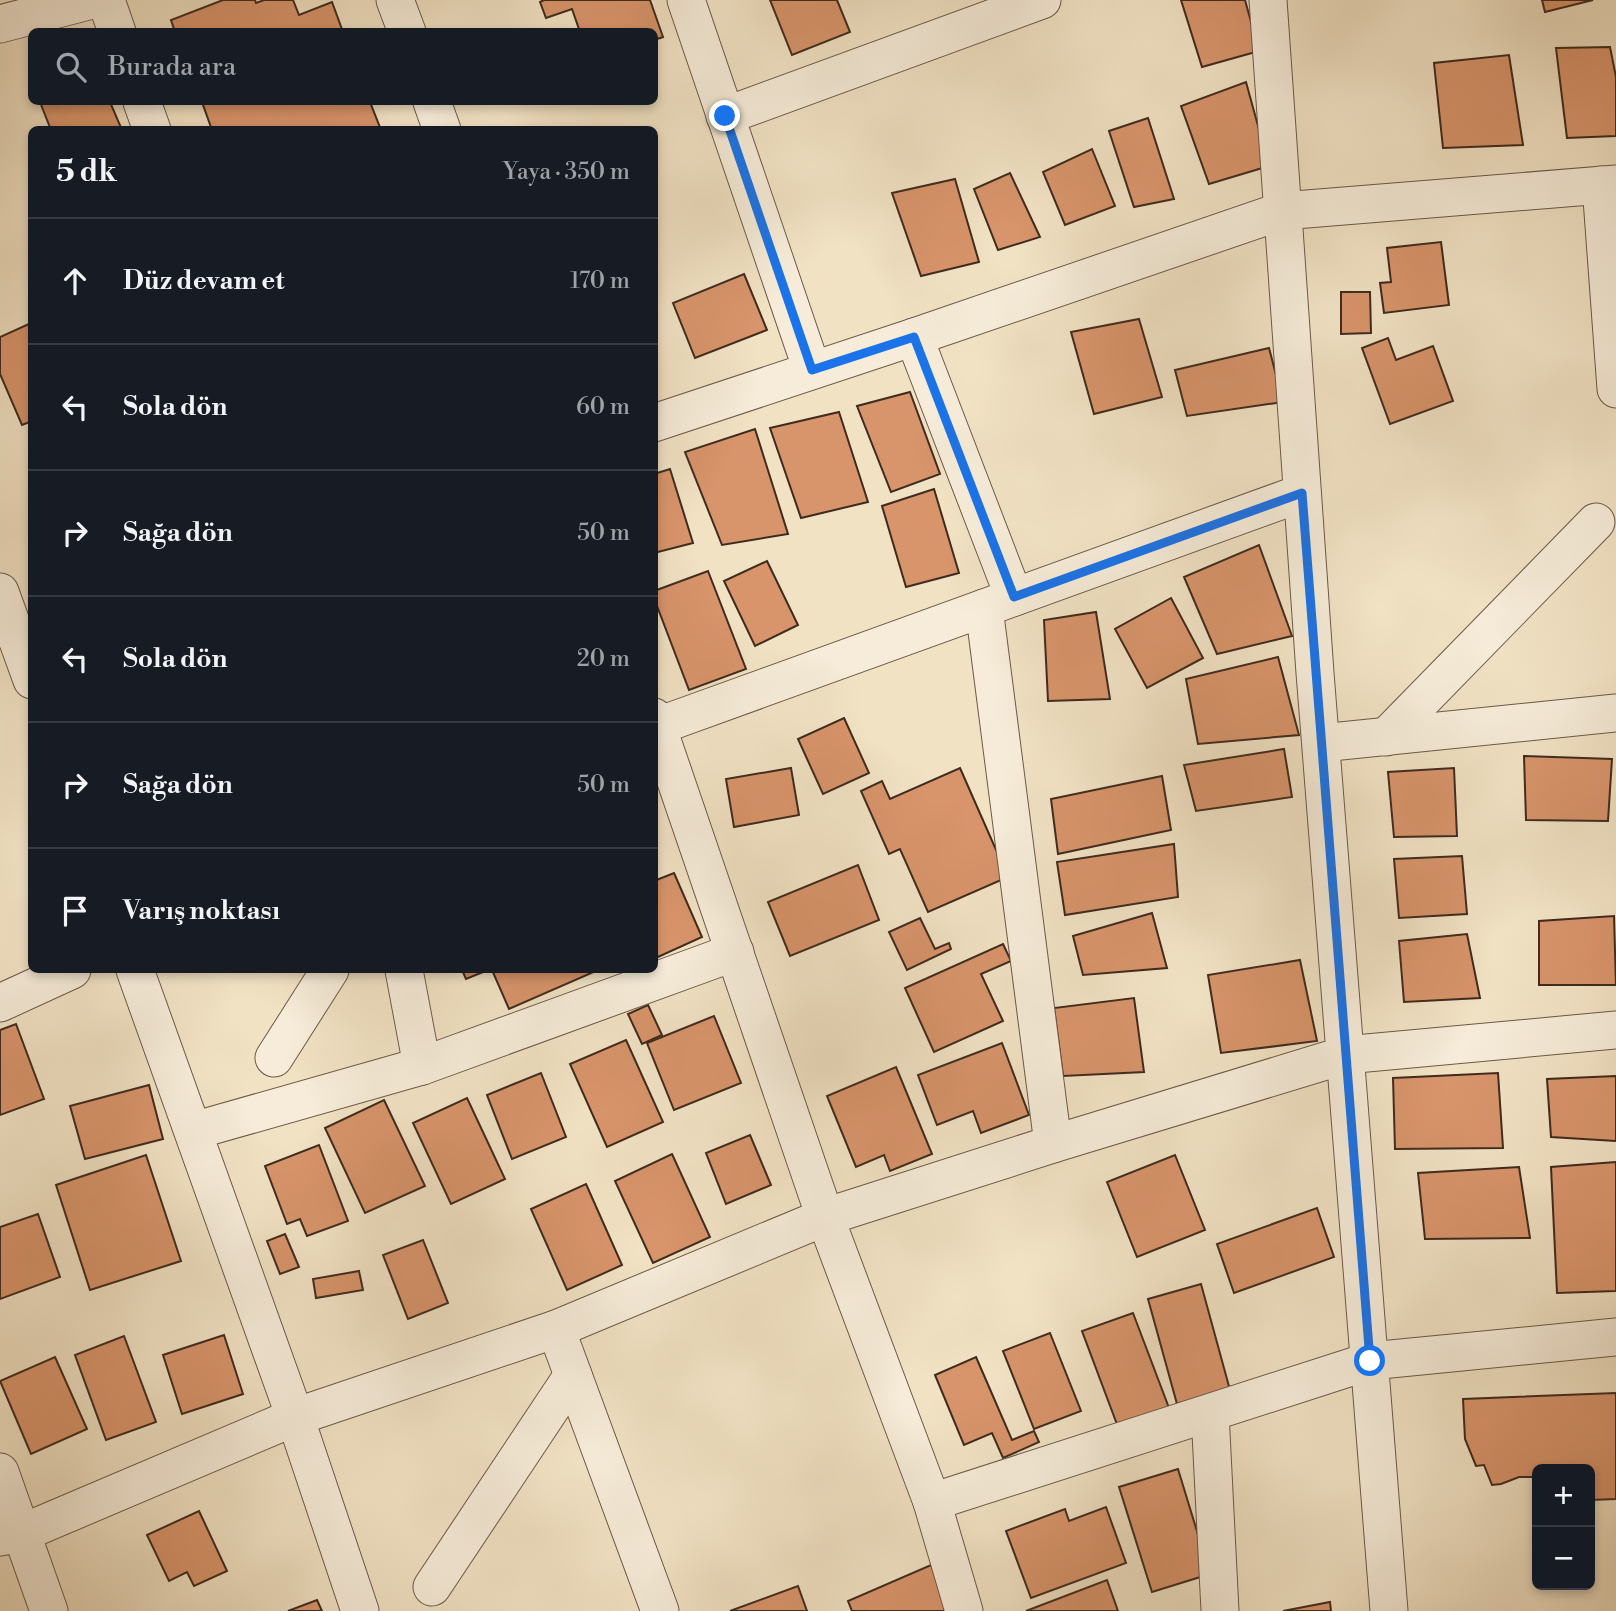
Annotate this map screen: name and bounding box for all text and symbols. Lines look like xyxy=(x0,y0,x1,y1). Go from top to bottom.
search box xyxy=(28,28,658,105)
icon: search xyxy=(52,48,90,86)
text: Burada ara xyxy=(108,51,236,83)
route end xyxy=(709,100,740,131)
text: 5 dk xyxy=(56,153,117,191)
text: Yaya · 350 m xyxy=(503,158,630,186)
icon: ahead xyxy=(56,262,94,300)
text: Düz devam et xyxy=(123,265,285,297)
text: 170 m xyxy=(570,267,630,295)
icon: left xyxy=(56,388,94,426)
text: Sola dön xyxy=(123,391,228,423)
text: 60 m xyxy=(576,393,630,421)
icon: right xyxy=(56,514,94,552)
text: Sağa dön xyxy=(123,517,233,549)
text: 50 m xyxy=(577,519,630,547)
icon: left xyxy=(56,640,94,678)
text: Sola dön xyxy=(123,643,228,675)
text: 20 m xyxy=(577,645,630,673)
icon: right xyxy=(56,766,94,804)
text: Sağa dön xyxy=(123,769,233,801)
text: 50 m xyxy=(577,771,630,799)
icon: arrive xyxy=(56,892,94,930)
text: Varış noktası xyxy=(123,895,280,927)
route start xyxy=(1354,1345,1385,1376)
map controls xyxy=(1532,1464,1595,1590)
button: + xyxy=(1532,1464,1595,1527)
button: − xyxy=(1532,1527,1595,1590)

